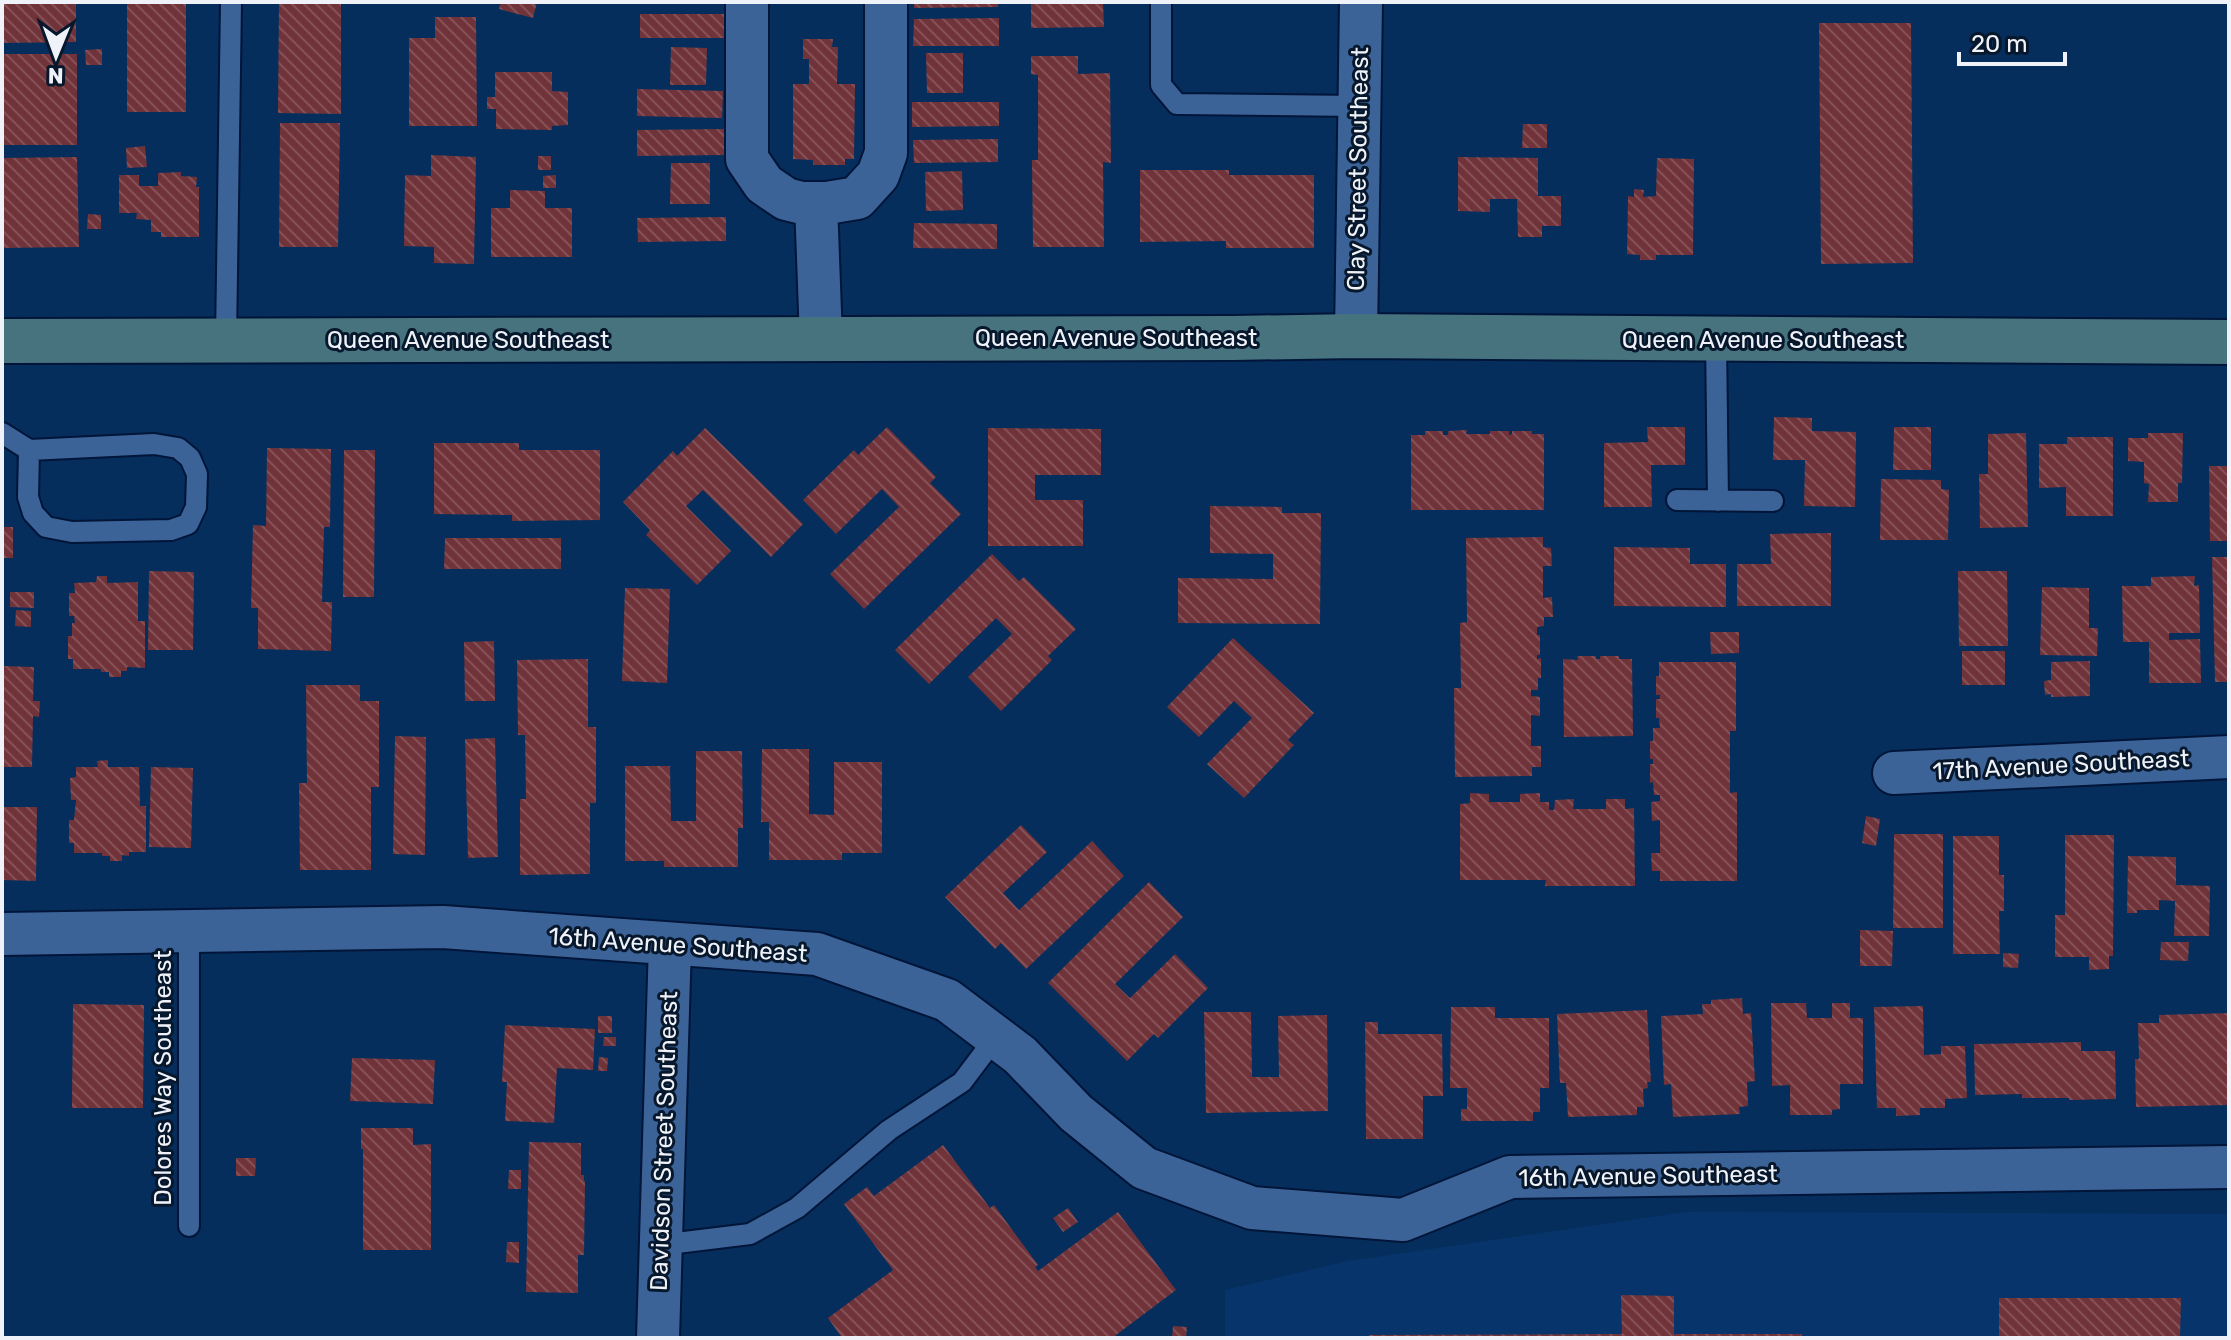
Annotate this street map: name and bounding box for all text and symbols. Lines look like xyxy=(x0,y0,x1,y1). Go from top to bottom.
north arrow xyxy=(16,16,96,96)
scale bar xyxy=(1959,16,2065,66)
text: 20 m xyxy=(1971,30,2028,58)
street label: Clay Street Southeast xyxy=(1342,47,1374,291)
text: N xyxy=(48,62,64,89)
street label: Queen Avenue Southeast xyxy=(975,324,1257,352)
street label: Queen Avenue Southeast xyxy=(327,326,609,354)
street label: Queen Avenue Southeast xyxy=(1622,326,1904,354)
street label: 17th Avenue Southeast xyxy=(1932,744,2190,786)
street label: 16th Avenue Southeast xyxy=(548,922,808,968)
street label: Dolores Way Southeast xyxy=(149,950,177,1206)
street label: Davidson Street Southeast xyxy=(645,991,683,1291)
street label: 16th Avenue Southeast xyxy=(1518,1160,1778,1192)

